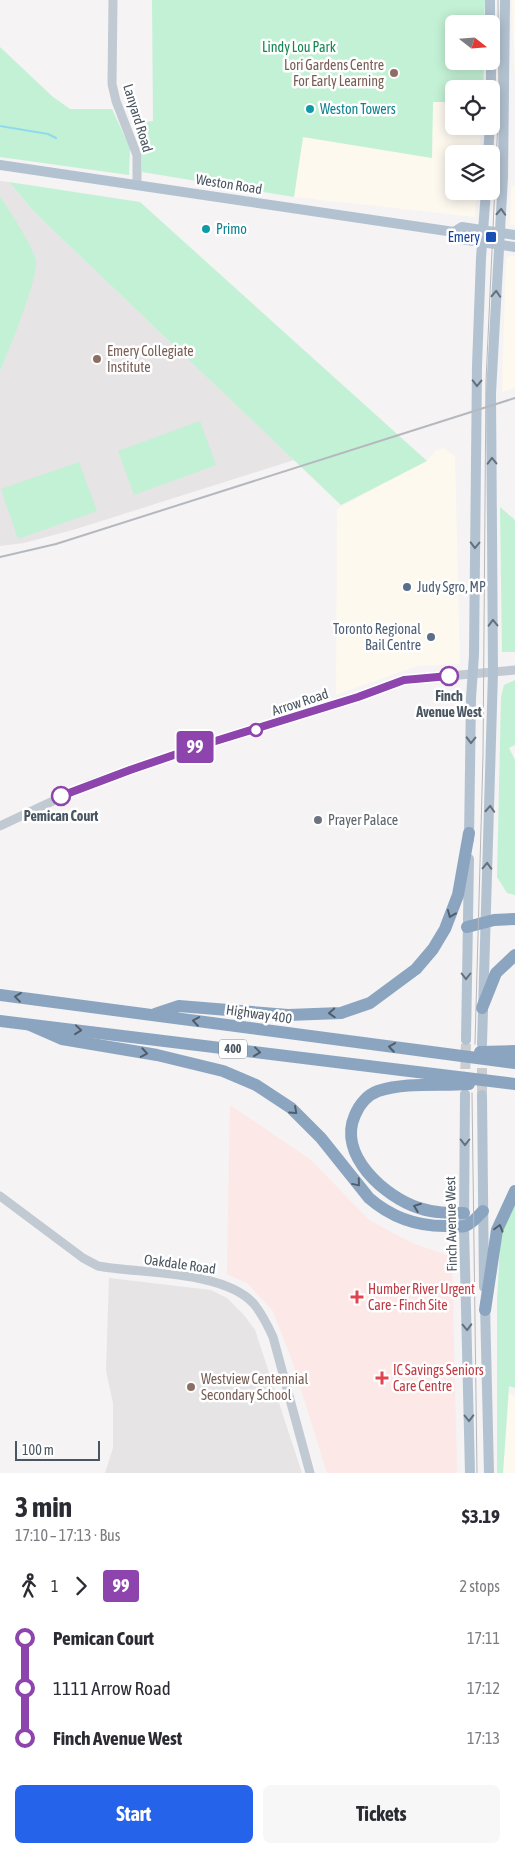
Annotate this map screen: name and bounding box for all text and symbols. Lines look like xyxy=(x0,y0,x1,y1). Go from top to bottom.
north arrow xyxy=(445,15,500,70)
map controls xyxy=(445,15,500,200)
park label: Lindy Lou Park xyxy=(262,39,336,55)
place label: Lori Gardens Centre For Early Learning xyxy=(284,57,384,89)
marker: Lori Gardens Centre For Early Learning xyxy=(388,67,400,79)
button: locate xyxy=(445,80,500,135)
street label: Lanyard Road xyxy=(120,82,156,154)
place label: Weston Towers xyxy=(320,101,396,117)
marker: Weston Towers xyxy=(304,103,316,115)
button: layers xyxy=(445,145,500,200)
street label: Weston Road xyxy=(195,171,263,197)
one-way arrow xyxy=(496,208,507,216)
place label: Primo xyxy=(216,221,247,237)
marker: Primo xyxy=(200,223,212,235)
place label: Emery xyxy=(448,229,480,245)
marker: Emery xyxy=(484,230,498,244)
one-way arrow xyxy=(491,289,502,297)
place label: Emery Collegiate Institute xyxy=(107,343,194,375)
marker: Emery Collegiate Institute xyxy=(91,353,103,365)
one-way arrow xyxy=(472,380,482,387)
one-way arrow xyxy=(486,457,497,465)
one-way arrow xyxy=(470,542,480,550)
place label: Judy Sgro, MP xyxy=(417,579,486,595)
marker: Judy Sgro, MP xyxy=(401,581,413,593)
one-way arrow xyxy=(488,619,498,627)
place label: Toronto Regional Bail Centre xyxy=(333,621,421,653)
marker: Toronto Regional Bail Centre xyxy=(425,631,437,643)
marker: Finch Avenue West xyxy=(439,666,459,686)
street label: Arrow Road xyxy=(270,685,330,719)
place label: Finch Avenue West xyxy=(415,688,482,720)
unlabelled marker xyxy=(249,723,263,737)
line badge: 99 xyxy=(172,731,218,763)
text: 99 xyxy=(187,736,203,757)
one-way arrow xyxy=(465,736,476,744)
marker: Pemican Court xyxy=(51,786,71,806)
one-way arrow xyxy=(484,804,495,812)
place label: Pemican Court xyxy=(24,808,98,824)
place label: Prayer Palace xyxy=(328,812,398,828)
marker: Prayer Palace xyxy=(312,814,324,826)
one-way arrow xyxy=(482,862,492,870)
one-way arrow xyxy=(447,909,458,918)
one-way arrow xyxy=(461,972,471,980)
one-way arrow xyxy=(14,992,22,1003)
street label: Highway 400 xyxy=(225,1001,293,1027)
one-way arrow xyxy=(328,1007,336,1018)
one-way arrow xyxy=(192,1016,200,1026)
one-way arrow xyxy=(75,1024,83,1035)
road number: 400 xyxy=(219,1040,247,1058)
one-way arrow xyxy=(387,1042,395,1053)
one-way arrow xyxy=(253,1046,261,1057)
one-way arrow xyxy=(140,1048,149,1058)
one-way arrow xyxy=(288,1105,297,1114)
one-way arrow xyxy=(460,1139,470,1147)
street label: Finch Avenue West xyxy=(442,1176,460,1272)
one-way arrow xyxy=(351,1177,359,1186)
one-way arrow xyxy=(413,1202,422,1213)
one-way arrow xyxy=(493,1224,503,1233)
street label: Oakdale Road xyxy=(143,1251,217,1277)
place label: Humber River Urgent Care - Finch Site xyxy=(368,1281,475,1313)
marker: Humber River Urgent Care - Finch Site xyxy=(350,1290,364,1304)
one-way arrow xyxy=(462,1324,472,1331)
place label: IC Savings Seniors Care Centre xyxy=(393,1362,484,1394)
place label: Westview Centennial Secondary School xyxy=(201,1371,309,1403)
marker: IC Savings Seniors Care Centre xyxy=(375,1371,389,1385)
marker: Westview Centennial Secondary School xyxy=(185,1381,197,1393)
one-way arrow xyxy=(464,1414,474,1422)
scale bar xyxy=(15,1438,100,1461)
text: 100 m xyxy=(22,1442,54,1458)
text: 3 min xyxy=(15,1491,72,1523)
text: $3.19 xyxy=(462,1505,500,1527)
text: 17:10 – 17:13 · Bus xyxy=(15,1526,120,1544)
icon: walk xyxy=(15,1572,43,1600)
icon: forward xyxy=(67,1572,95,1600)
text: 99 xyxy=(113,1575,129,1596)
text: 1 xyxy=(51,1577,59,1595)
text: 2 stops xyxy=(459,1577,500,1595)
text: Pemican Court xyxy=(53,1627,154,1649)
text: 17:11 xyxy=(467,1629,500,1647)
text: 1111 Arrow Road xyxy=(53,1677,171,1699)
text: 17:12 xyxy=(467,1679,500,1697)
text: Finch Avenue West xyxy=(53,1727,182,1749)
text: 17:13 xyxy=(467,1729,500,1747)
button: Start xyxy=(15,1785,253,1843)
button: Tickets xyxy=(263,1785,500,1843)

